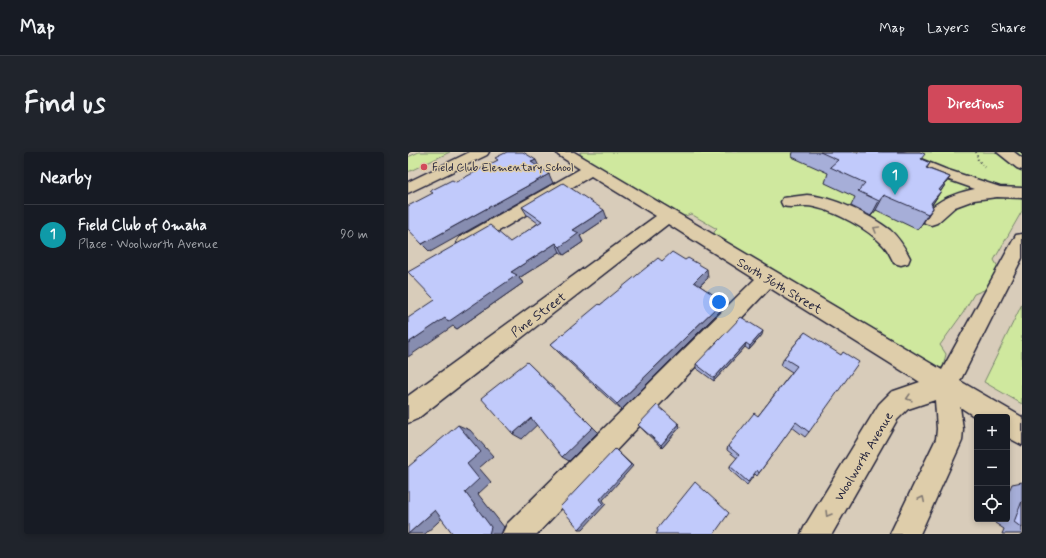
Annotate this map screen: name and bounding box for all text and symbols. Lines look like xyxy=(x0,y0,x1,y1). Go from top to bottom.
text: Map xyxy=(20,15,55,40)
text: Map xyxy=(879,19,905,37)
text: Layers xyxy=(927,19,969,37)
text: Share xyxy=(991,19,1026,37)
button: Directions xyxy=(928,85,1022,123)
text: Find us xyxy=(24,86,105,123)
place label: Field Club Elementary School xyxy=(432,161,574,175)
marker: Field Club Elementary School xyxy=(419,162,429,172)
pin: 1 xyxy=(882,162,908,195)
text: Nearby xyxy=(40,167,92,189)
text: Field Club of Omaha xyxy=(78,216,207,236)
text: 1 xyxy=(50,226,56,243)
text: 90 m xyxy=(340,226,368,243)
one-way arrow xyxy=(873,227,880,234)
text: Place · Woolworth Avenue xyxy=(78,236,218,253)
street label: South 36th Street xyxy=(733,254,825,319)
street label: Pine Street xyxy=(508,289,570,341)
your location xyxy=(709,292,729,312)
one-way arrow xyxy=(906,393,913,402)
street label: Woolworth Avenue xyxy=(831,409,898,505)
map controls xyxy=(974,414,1010,522)
button: + xyxy=(974,414,1010,450)
button: − xyxy=(974,450,1010,486)
button: locate xyxy=(974,486,1010,522)
one-way arrow xyxy=(917,496,925,503)
one-way arrow xyxy=(826,510,833,517)

